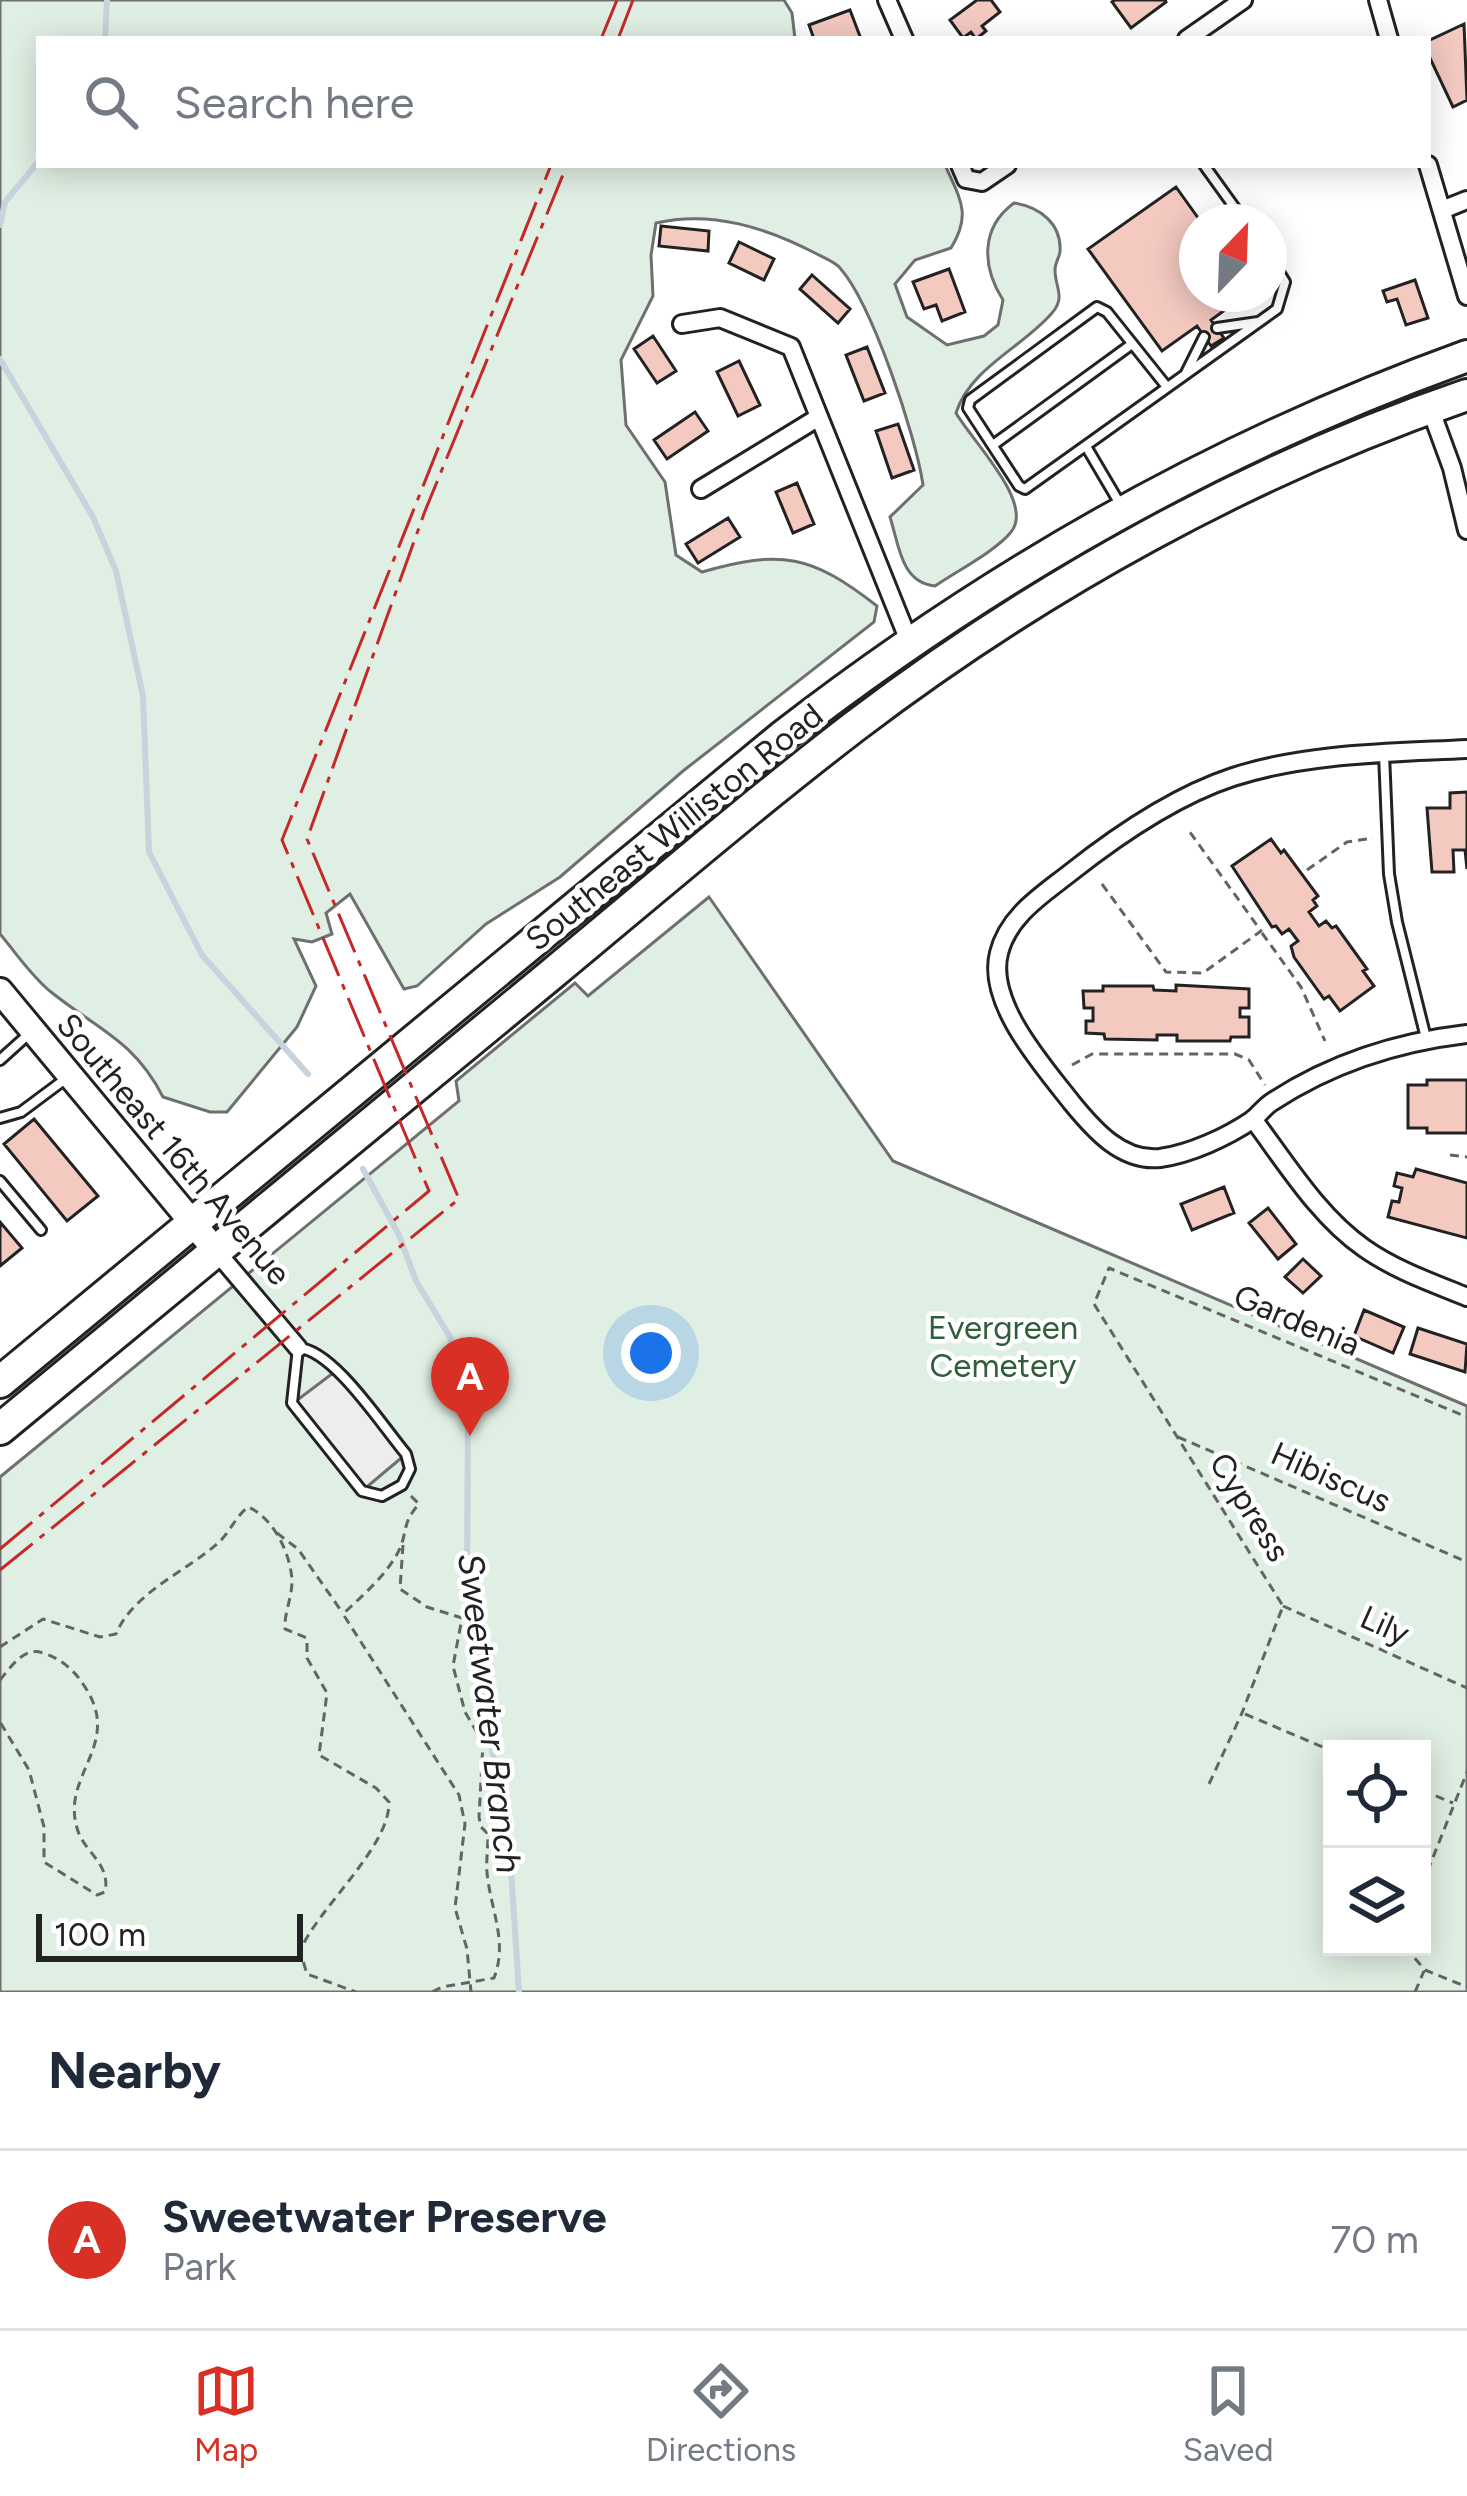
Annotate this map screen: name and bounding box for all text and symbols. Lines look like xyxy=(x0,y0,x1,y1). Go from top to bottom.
search box xyxy=(36,36,1431,168)
icon: search xyxy=(78,69,144,135)
text: Search here xyxy=(174,75,414,129)
north arrow xyxy=(1179,204,1287,312)
street label: Southeast Williston Road xyxy=(518,695,830,959)
street label: Southeast 16th Avenue xyxy=(49,1005,299,1293)
street label: Gardenia xyxy=(1228,1276,1366,1364)
park label: Evergreen Cemetery xyxy=(928,1308,1078,1385)
your location xyxy=(621,1323,681,1383)
pin: A xyxy=(431,1337,509,1436)
street label: Hibiscus xyxy=(1265,1433,1397,1521)
street label: Cypress xyxy=(1202,1446,1298,1568)
water label: Sweetwater Branch xyxy=(449,1551,531,1875)
street label: Lily xyxy=(1354,1597,1416,1653)
map controls xyxy=(1323,1740,1431,1956)
button: locate xyxy=(1323,1740,1431,1848)
button: layers xyxy=(1323,1848,1431,1956)
scale bar xyxy=(36,1908,303,1961)
text: 100 m xyxy=(54,1915,146,1954)
text: Nearby xyxy=(48,2040,221,2101)
text: Sweetwater Preserve xyxy=(162,2189,607,2243)
text: A xyxy=(73,2216,101,2263)
text: 70 m xyxy=(1330,2216,1419,2263)
text: Park xyxy=(162,2243,236,2290)
tab: Map xyxy=(193,2358,259,2469)
tab: Directions xyxy=(646,2358,796,2469)
tab: Saved xyxy=(1183,2358,1274,2469)

